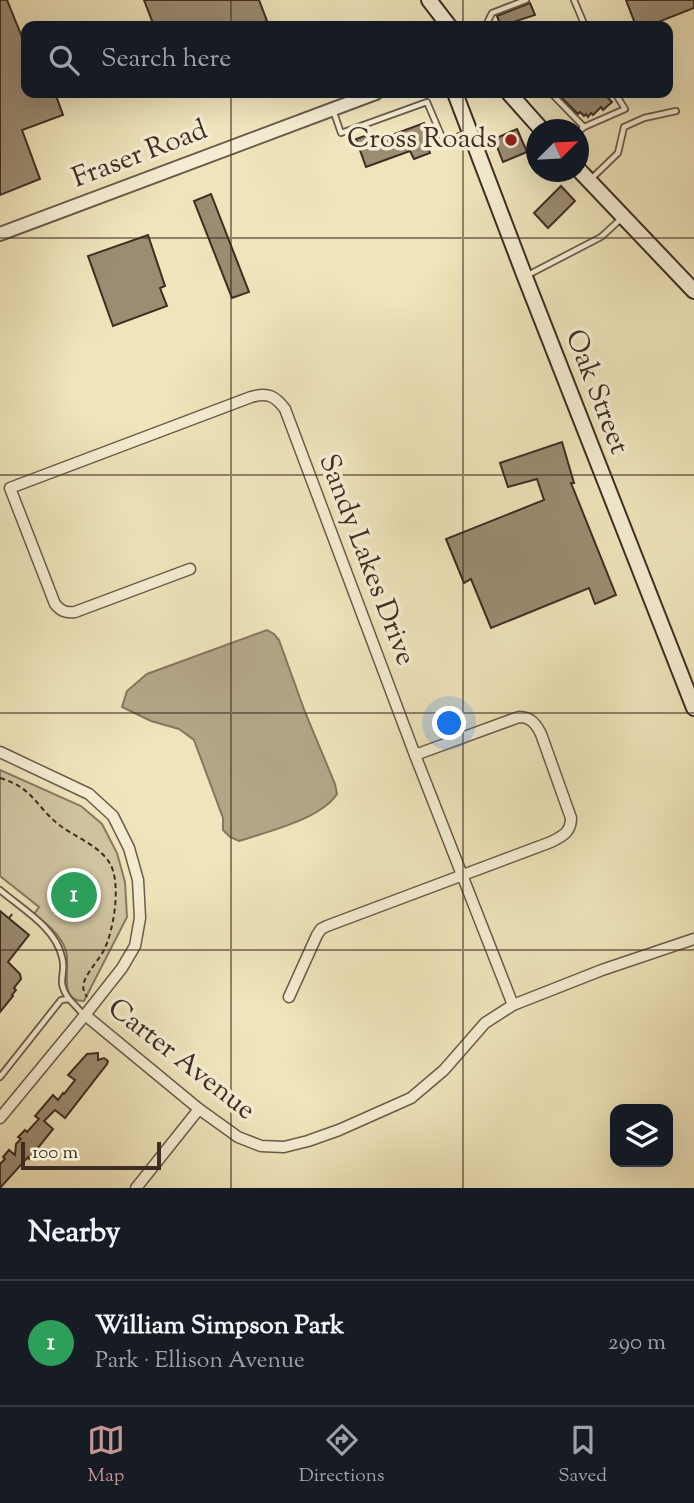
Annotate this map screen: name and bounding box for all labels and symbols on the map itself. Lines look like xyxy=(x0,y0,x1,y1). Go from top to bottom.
street label: Fraser Road xyxy=(67,111,214,199)
north arrow xyxy=(526,119,589,182)
place label: Cross Roads xyxy=(347,120,497,160)
marker: Cross Roads xyxy=(503,132,519,148)
street label: Oak Street xyxy=(554,324,638,460)
street label: Sandy Lakes Drive xyxy=(307,449,425,671)
your location xyxy=(432,706,466,740)
pin: 1 xyxy=(51,869,97,921)
street label: Carter Avenue xyxy=(99,989,263,1131)
scale bar xyxy=(21,1139,161,1171)

